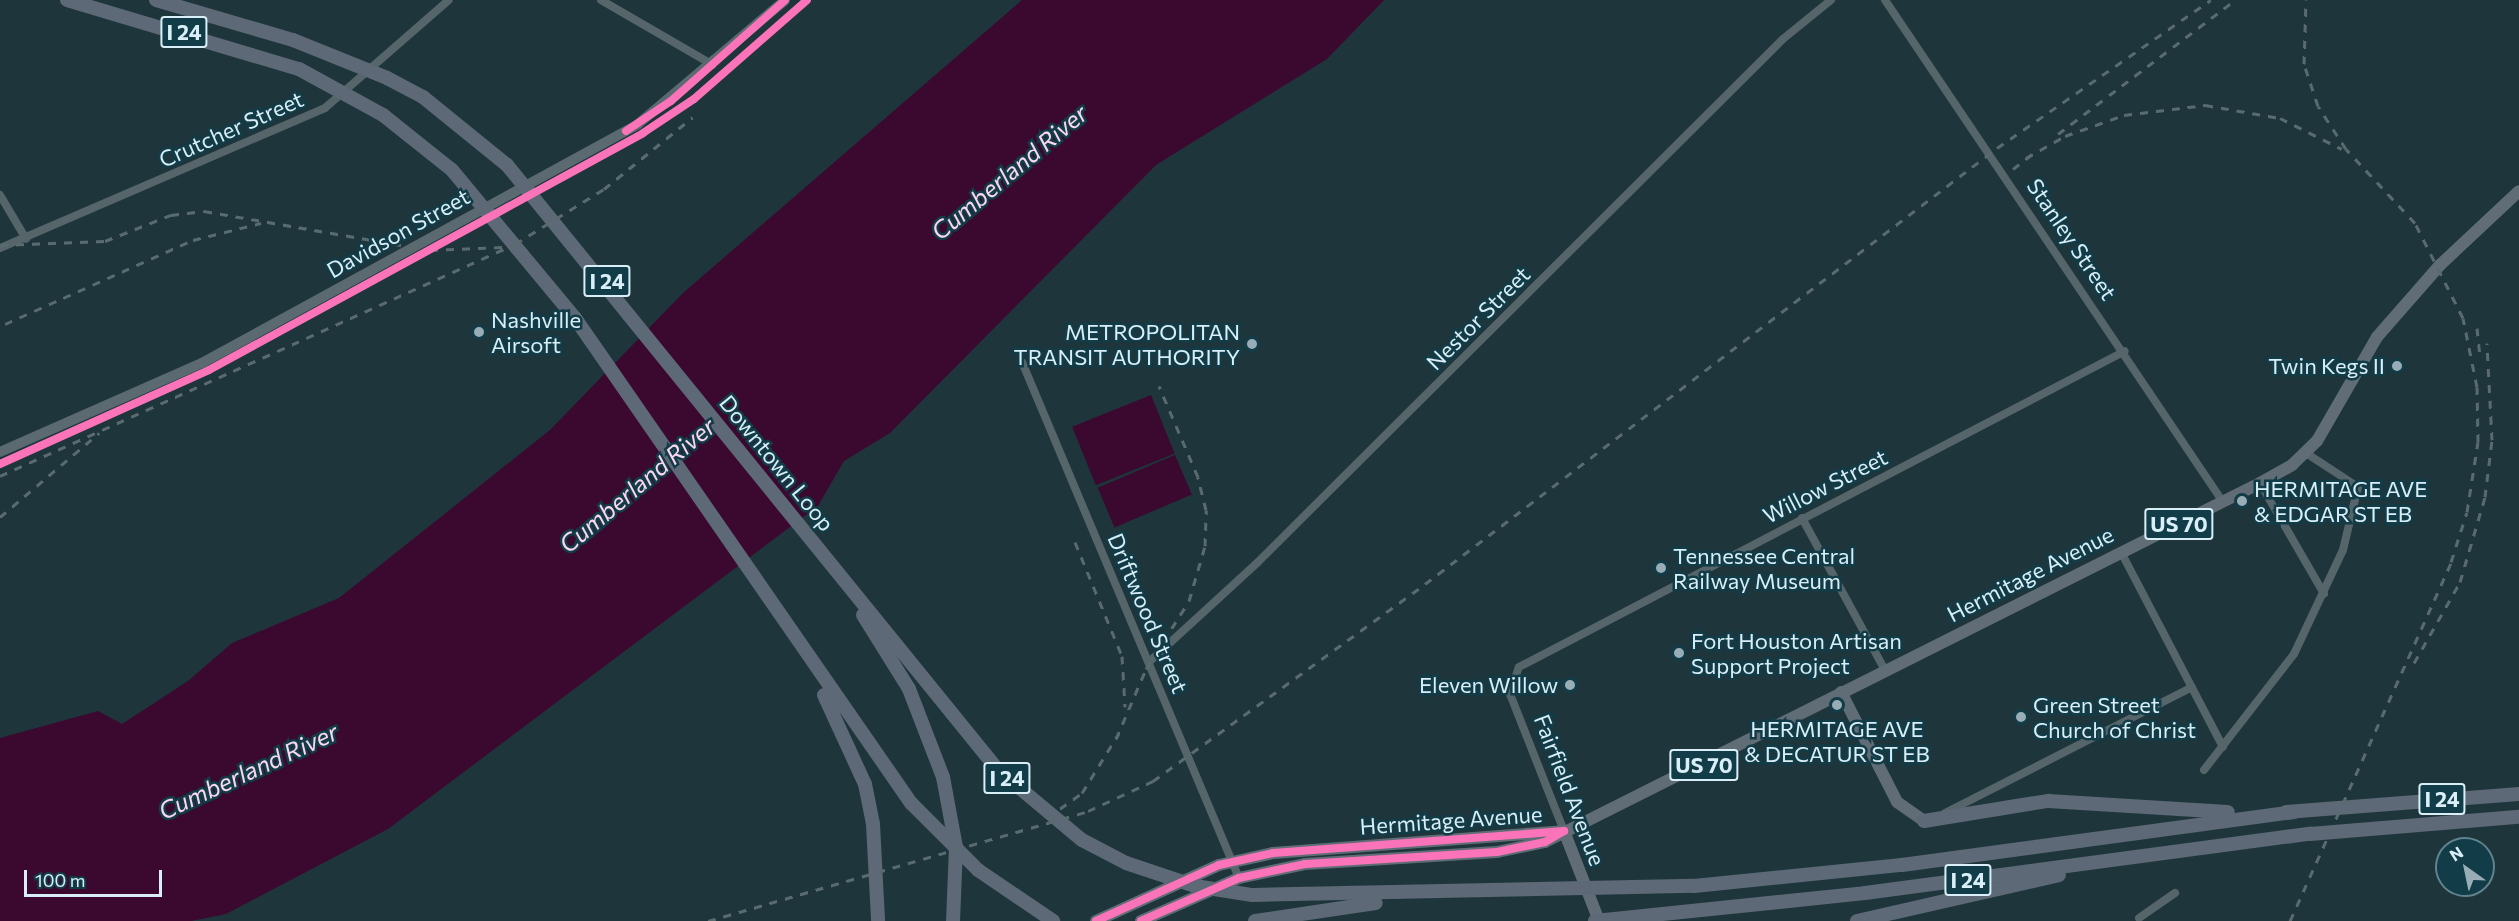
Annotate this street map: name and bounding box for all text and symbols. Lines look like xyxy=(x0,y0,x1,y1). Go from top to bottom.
road number: I 24 xyxy=(160,14,208,50)
street label: Crutcher Street xyxy=(155,85,307,173)
water label: Cumberland River xyxy=(925,98,1093,246)
street label: Stanley Street xyxy=(2022,173,2122,305)
street label: Davidson Street xyxy=(322,183,474,283)
street label: Nestor Street xyxy=(1421,261,1535,375)
road number: I 24 xyxy=(583,263,631,299)
place label: Nashville Airsoft xyxy=(491,306,581,358)
place label: METROPOLITAN TRANSIT AUTHORITY xyxy=(1014,318,1240,370)
marker: Nashville Airsoft xyxy=(472,325,486,339)
marker: METROPOLITAN TRANSIT AUTHORITY xyxy=(1245,337,1259,351)
place label: Twin Kegs II xyxy=(2268,353,2385,379)
marker: Twin Kegs II xyxy=(2390,359,2404,373)
street label: Downtown Loop xyxy=(714,390,840,536)
water label: Cumberland River xyxy=(553,411,721,559)
street label: Willow Street xyxy=(1758,443,1892,529)
place label: HERMITAGE AVE & EDGAR ST EB xyxy=(2254,475,2427,526)
marker: HERMITAGE AVE & EDGAR ST EB xyxy=(2235,494,2249,508)
road number: US 70 xyxy=(2143,506,2215,542)
street label: Hermitage Avenue xyxy=(1942,521,2118,627)
street label: Driftwood Street xyxy=(1102,529,1194,697)
place label: Tennessee Central Railway Museum xyxy=(1673,542,1855,594)
marker: Tennessee Central Railway Museum xyxy=(1654,561,1668,575)
place label: Fort Houston Artisan Support Project xyxy=(1691,627,1902,678)
marker: Fort Houston Artisan Support Project xyxy=(1672,646,1686,660)
place label: Eleven Willow xyxy=(1419,672,1558,698)
marker: Eleven Willow xyxy=(1563,678,1577,692)
place label: Green Street Church of Christ xyxy=(2033,691,2196,742)
marker: HERMITAGE AVE & DECATUR ST EB xyxy=(1830,698,1844,712)
marker: Green Street Church of Christ xyxy=(2014,710,2028,724)
street label: Fairfield Avenue xyxy=(1529,711,1611,869)
place label: HERMITAGE AVE & DECATUR ST EB xyxy=(1744,715,1930,766)
water label: Cumberland River xyxy=(154,717,342,825)
road number: US 70 xyxy=(1668,747,1740,783)
road number: I 24 xyxy=(983,760,1031,796)
road number: I 24 xyxy=(2418,781,2466,817)
street label: Hermitage Avenue xyxy=(1359,800,1543,840)
north arrow xyxy=(2435,837,2495,897)
text: N xyxy=(2446,842,2466,864)
scale bar xyxy=(27,858,165,896)
road number: I 24 xyxy=(1944,862,1992,898)
text: 100 m xyxy=(35,869,85,891)

